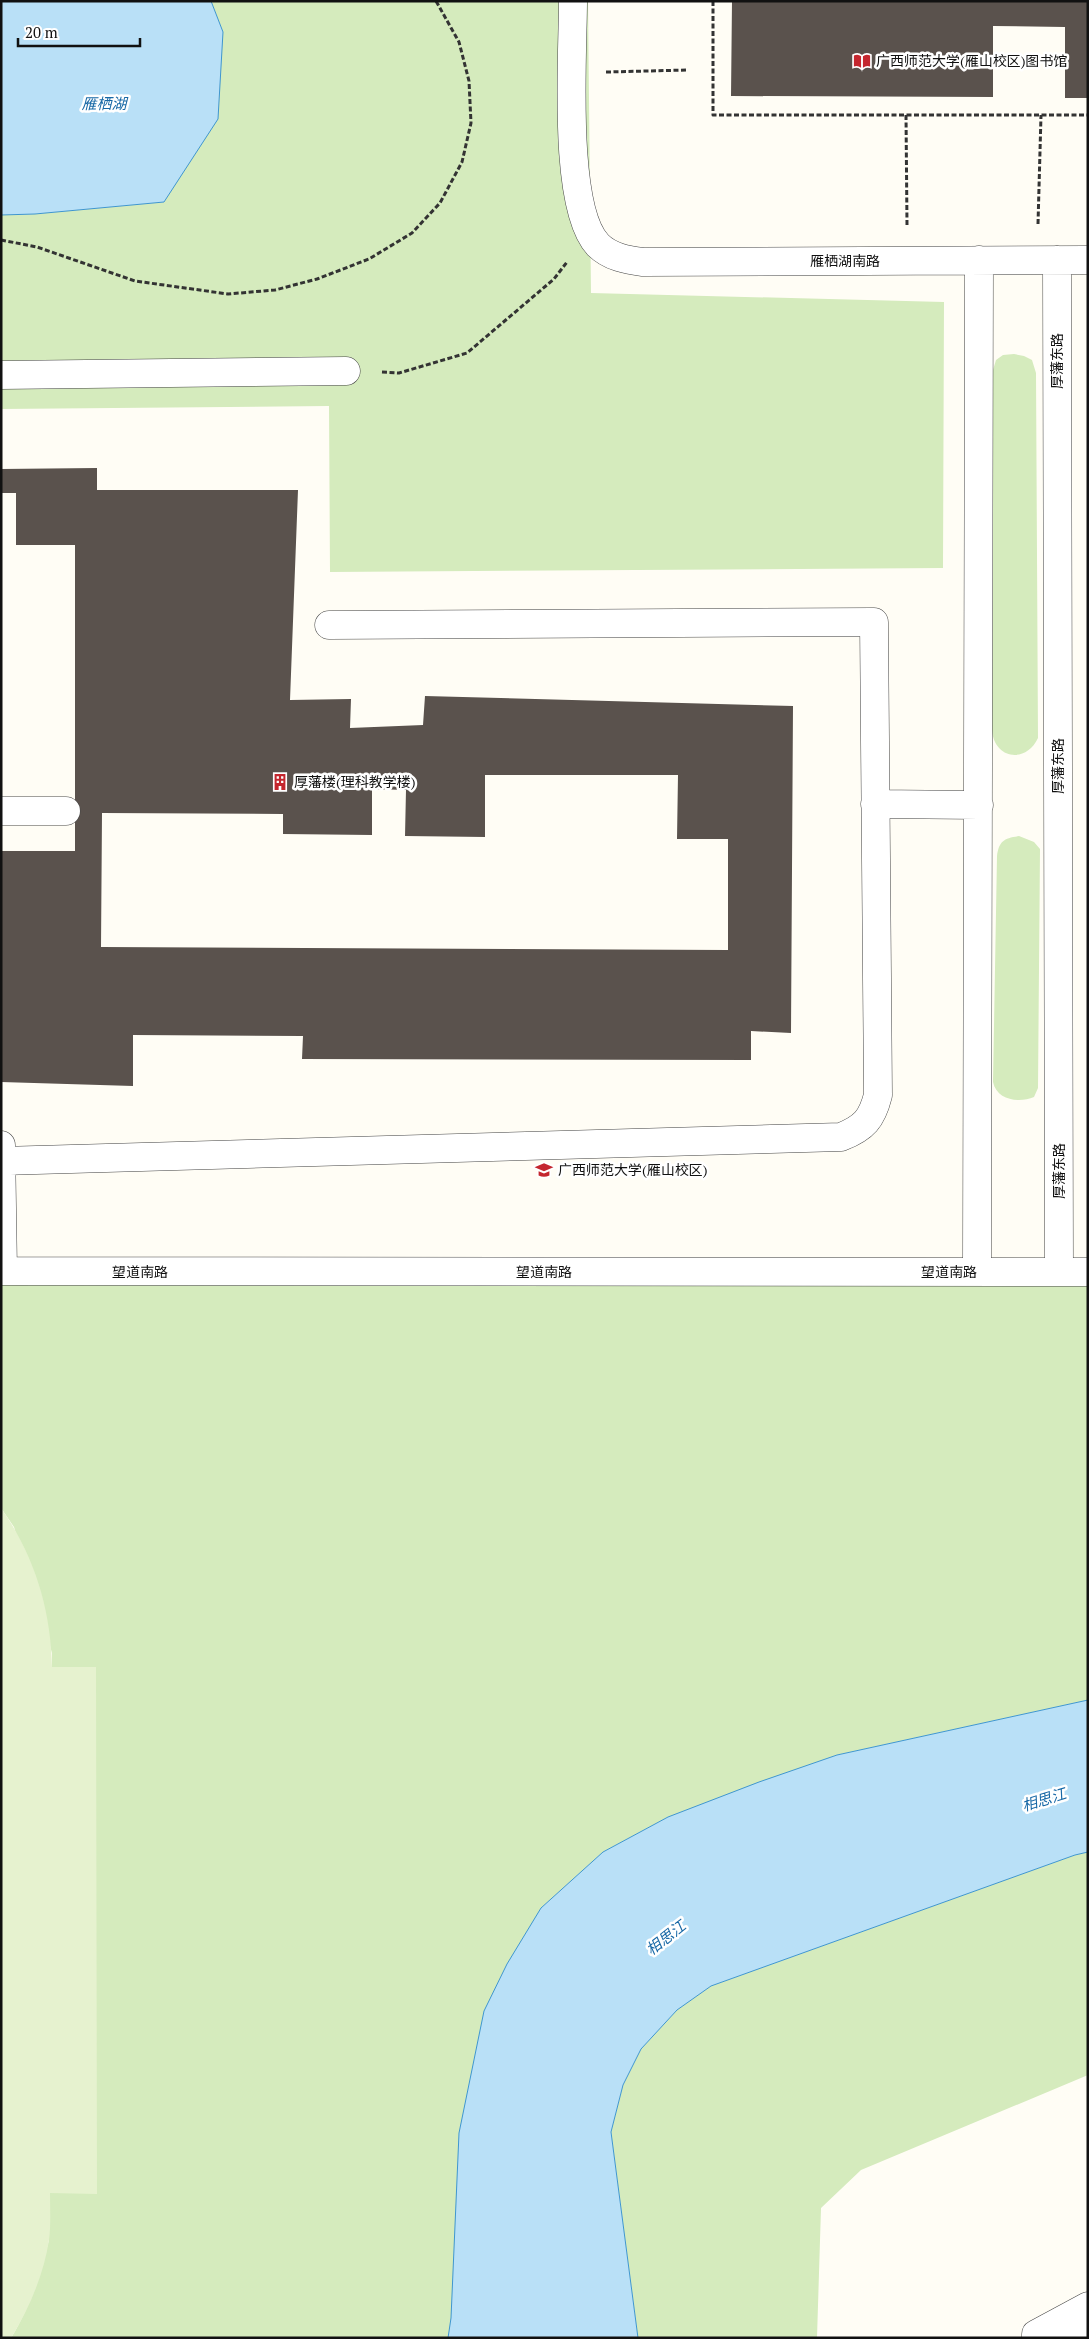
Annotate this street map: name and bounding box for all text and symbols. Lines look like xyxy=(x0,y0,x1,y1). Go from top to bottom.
scale bar xyxy=(18,15,140,47)
text: 20 m xyxy=(25,22,58,42)
library icon: 广西师范大学(雁山校区)图书馆 xyxy=(852,51,872,71)
place label: 广西师范大学(雁山校区)图书馆 xyxy=(876,51,1068,70)
water label: 雁栖湖 xyxy=(81,93,128,113)
street label: 雁栖湖南路 xyxy=(810,251,880,270)
street label: 厚藩东路 xyxy=(1047,333,1066,389)
street label: 厚藩东路 xyxy=(1048,738,1067,794)
building icon: 厚藩楼(理科教学楼) xyxy=(270,772,290,792)
place label: 厚藩楼(理科教学楼) xyxy=(294,772,416,791)
street label: 厚藩东路 xyxy=(1049,1143,1068,1199)
school or university icon: 广西师范大学(雁山校区) xyxy=(534,1160,554,1180)
place label: 广西师范大学(雁山校区) xyxy=(558,1160,708,1179)
street label: 望道南路 xyxy=(112,1262,168,1281)
street label: 望道南路 xyxy=(516,1262,572,1281)
street label: 望道南路 xyxy=(921,1262,977,1281)
water label: 相思江 xyxy=(1019,1782,1070,1815)
water label: 相思江 xyxy=(641,1914,691,1959)

